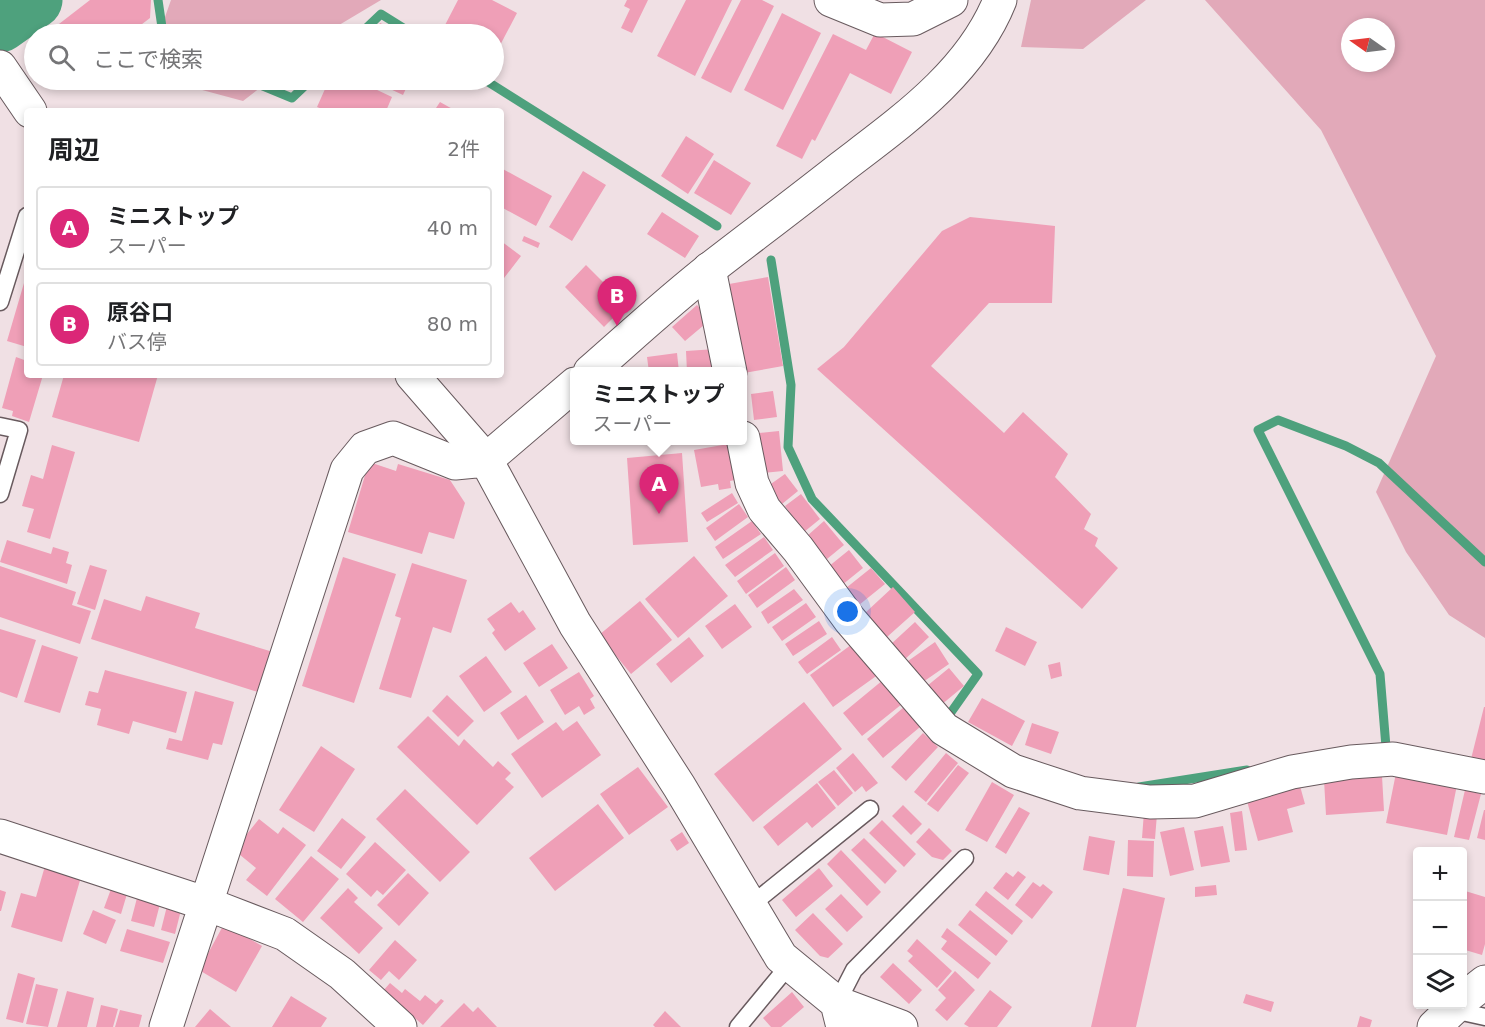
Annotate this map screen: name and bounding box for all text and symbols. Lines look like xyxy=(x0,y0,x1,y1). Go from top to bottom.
north arrow xyxy=(1341,18,1395,72)
search box xyxy=(24,24,504,90)
icon: search xyxy=(45,41,78,74)
text: ここで検索 xyxy=(93,47,203,72)
text: 周辺 xyxy=(48,135,100,165)
text: 2件 xyxy=(447,137,480,161)
text: ミニストップ xyxy=(107,204,239,229)
text: A xyxy=(62,216,77,240)
text: 40 m xyxy=(427,216,478,240)
text: スーパー xyxy=(107,234,187,258)
pin: B xyxy=(598,276,636,326)
text: 原谷口 xyxy=(107,300,173,325)
text: B xyxy=(62,312,77,336)
text: 80 m xyxy=(427,312,478,336)
text: バス停 xyxy=(107,330,167,354)
popup xyxy=(570,367,747,445)
text: ミニストップ xyxy=(592,382,725,407)
text: スーパー xyxy=(592,412,672,436)
pin: A xyxy=(640,464,678,514)
your location xyxy=(833,597,862,626)
map controls xyxy=(1413,847,1467,1009)
button: + xyxy=(1413,847,1467,901)
button: − xyxy=(1413,901,1467,955)
button: layers xyxy=(1413,955,1467,1009)

